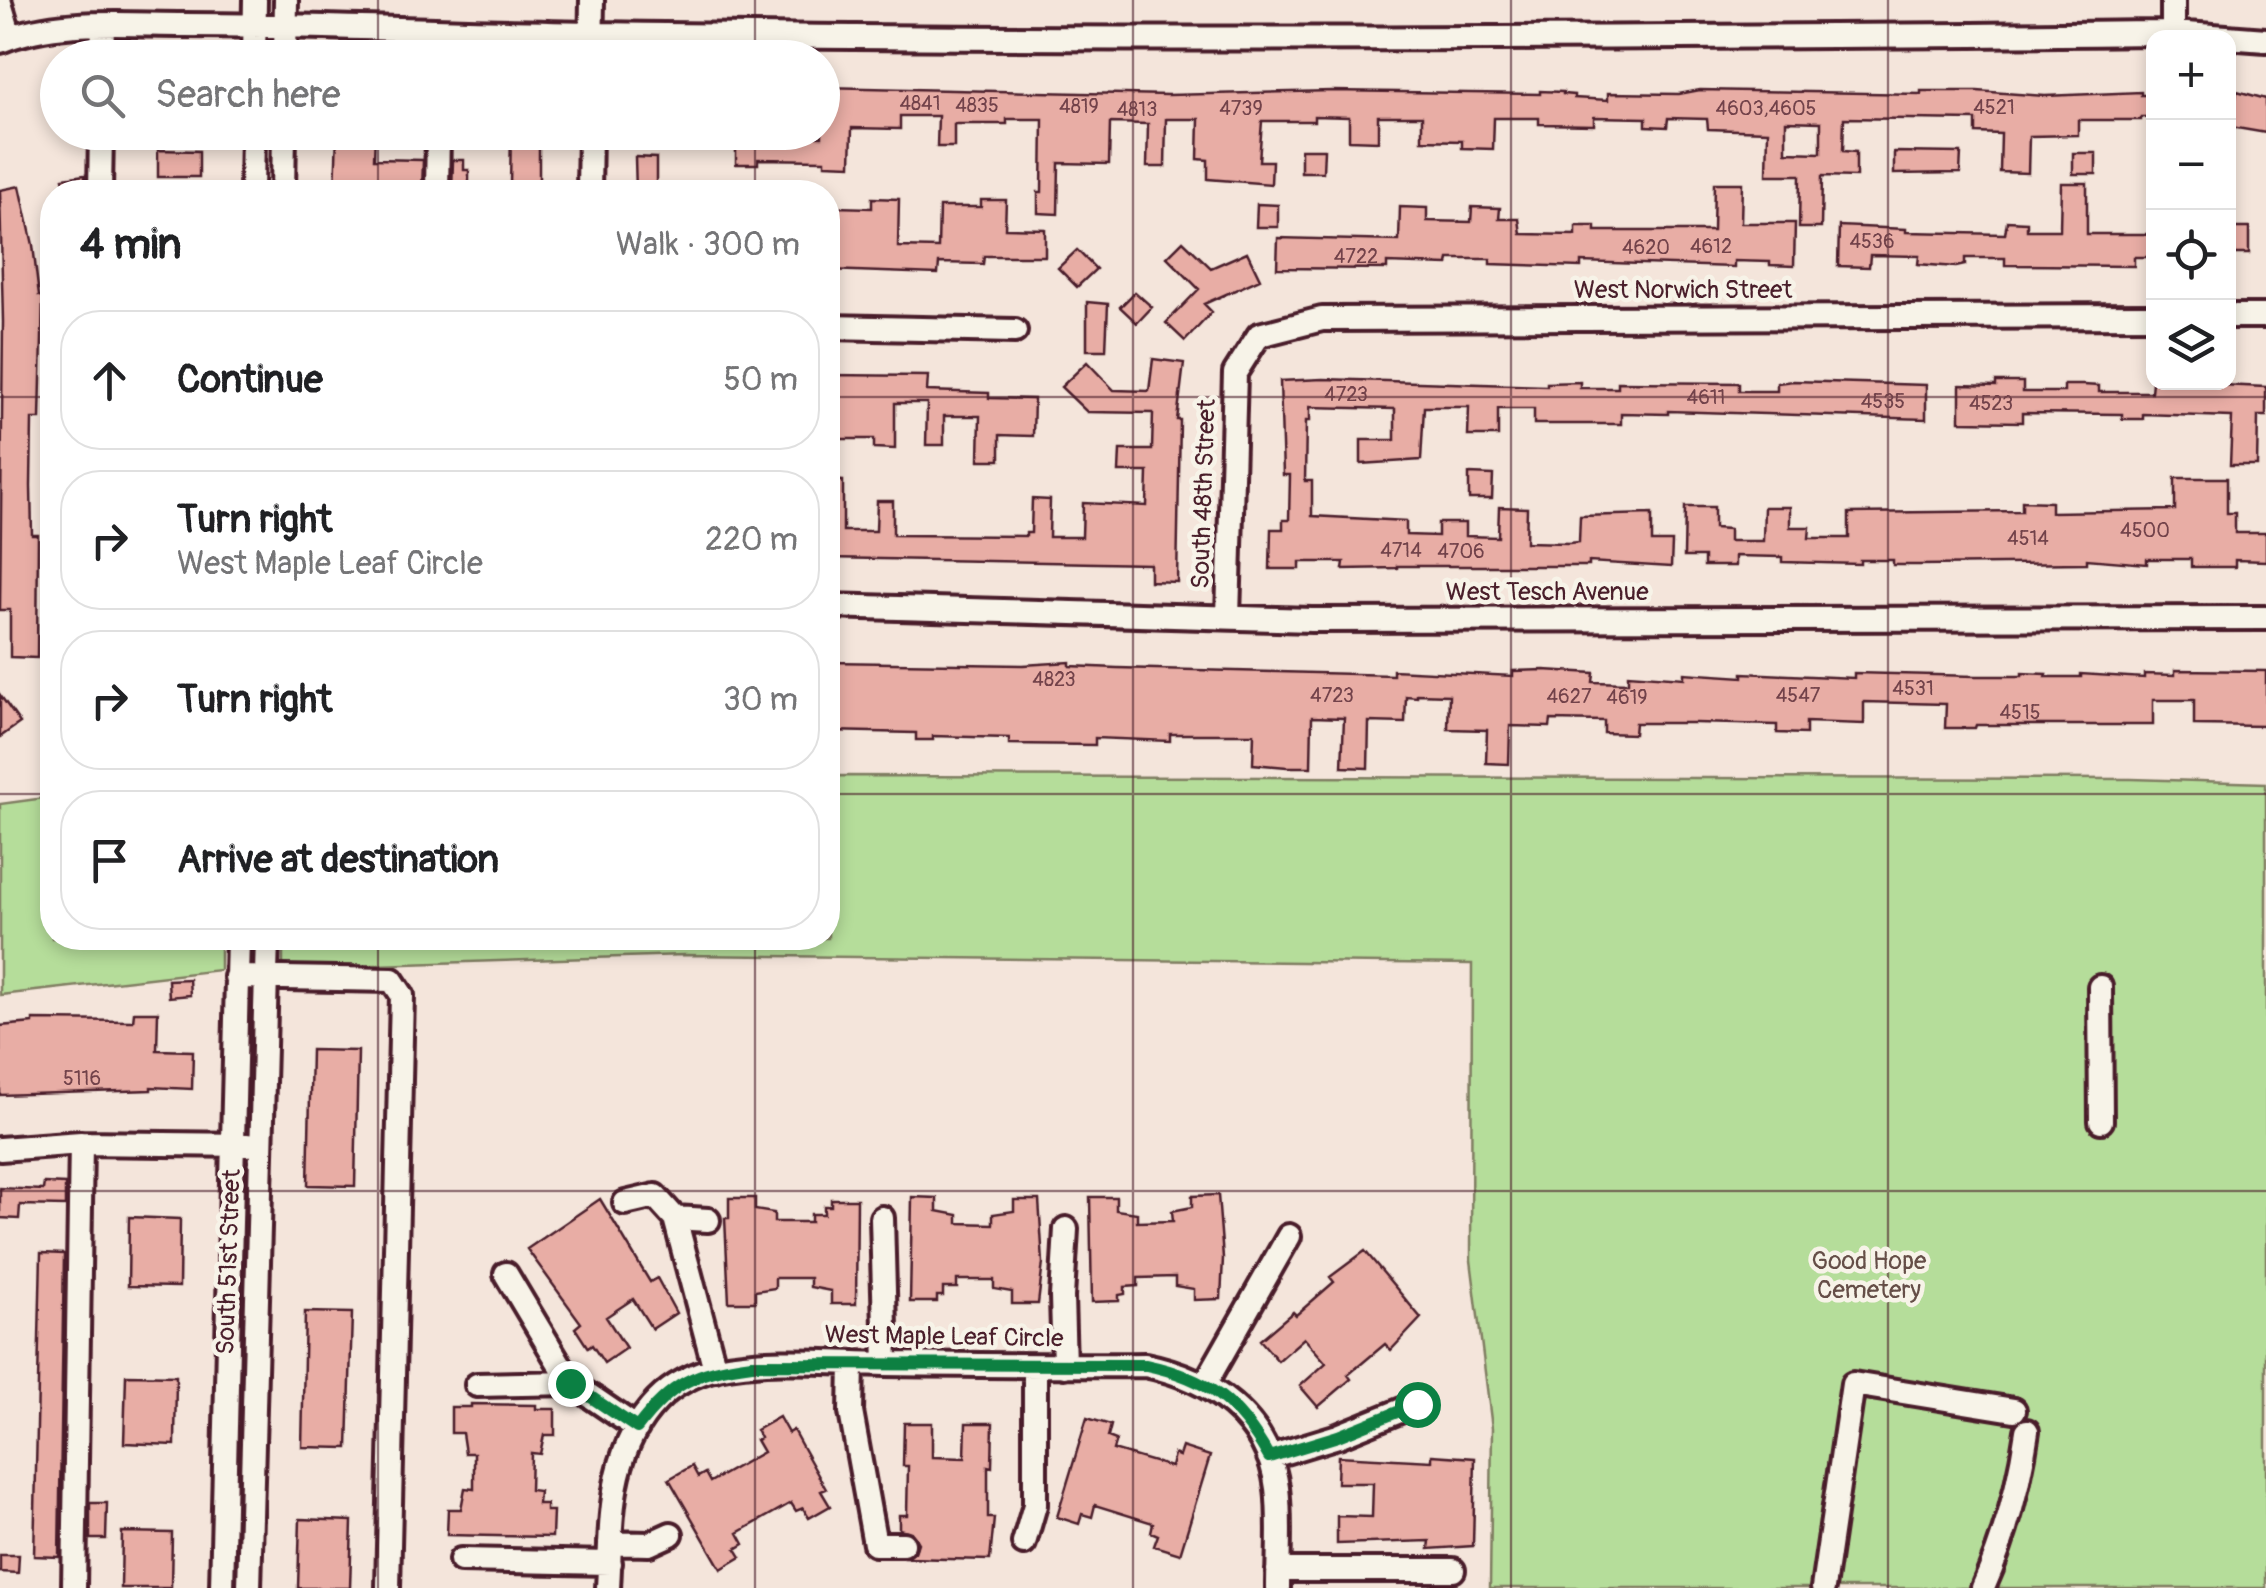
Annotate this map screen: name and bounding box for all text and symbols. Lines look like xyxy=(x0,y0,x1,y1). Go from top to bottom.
map controls xyxy=(2146,30,2236,390)
button: + xyxy=(2146,30,2236,120)
search box xyxy=(40,40,840,150)
icon: search xyxy=(75,68,130,123)
text: Search here xyxy=(155,71,341,119)
house number: 4841 xyxy=(899,91,941,116)
house number: 4835 xyxy=(955,93,999,118)
house number: 4819 xyxy=(1059,94,1099,119)
house number: 4521 xyxy=(1973,95,2015,120)
house number: 4739 xyxy=(1219,96,1263,121)
house number: 4603,4605 xyxy=(1716,96,1816,121)
house number: 4813 xyxy=(1117,97,1157,122)
button: − xyxy=(2146,120,2236,210)
button: locate xyxy=(2146,210,2236,300)
text: 4 min xyxy=(80,219,182,271)
text: Walk · 300 m xyxy=(616,225,800,265)
house number: 4536 xyxy=(1849,229,1895,254)
house number: 4612 xyxy=(1690,234,1732,259)
house number: 4620 xyxy=(1622,235,1670,260)
house number: 4722 xyxy=(1334,244,1378,269)
street label: West Norwich Street xyxy=(1574,275,1793,306)
button: layers xyxy=(2146,300,2236,390)
icon: ahead xyxy=(82,353,137,408)
text: Continue xyxy=(177,356,323,404)
text: 50 m xyxy=(723,360,798,400)
house number: 4723 xyxy=(1324,382,1368,407)
house number: 4611 xyxy=(1687,385,1725,410)
house number: 4535 xyxy=(1861,389,1905,414)
house number: 4523 xyxy=(1969,391,2013,416)
street label: South 48th Street xyxy=(1185,398,1223,589)
text: Turn right xyxy=(177,496,332,544)
icon: right xyxy=(82,513,137,568)
house number: 4500 xyxy=(2120,518,2170,543)
text: 220 m xyxy=(705,520,798,560)
house number: 4514 xyxy=(2007,526,2049,551)
house number: 4714 xyxy=(1380,538,1422,563)
house number: 4706 xyxy=(1437,539,1485,564)
text: West Maple Leaf Circle xyxy=(177,544,483,584)
street label: West Tesch Avenue xyxy=(1446,577,1649,608)
house number: 4823 xyxy=(1032,667,1076,692)
icon: right xyxy=(82,673,137,728)
text: Turn right xyxy=(177,676,332,724)
house number: 4531 xyxy=(1892,676,1934,701)
text: 30 m xyxy=(723,680,798,720)
house number: 4723 xyxy=(1310,683,1354,708)
house number: 4547 xyxy=(1776,683,1821,708)
house number: 4627 xyxy=(1547,684,1592,709)
house number: 4619 xyxy=(1606,685,1648,710)
house number: 4515 xyxy=(1999,700,2041,725)
icon: arrive xyxy=(82,833,137,888)
text: Arrive at destination xyxy=(177,836,499,884)
house number: 5116 xyxy=(63,1066,101,1091)
street label: South 51st Street xyxy=(210,1168,248,1355)
park label: Good Hope Cemetery xyxy=(1812,1246,1927,1306)
street label: West Maple Leaf Circle xyxy=(824,1319,1064,1355)
route end xyxy=(548,1361,594,1407)
route start xyxy=(1395,1382,1441,1428)

